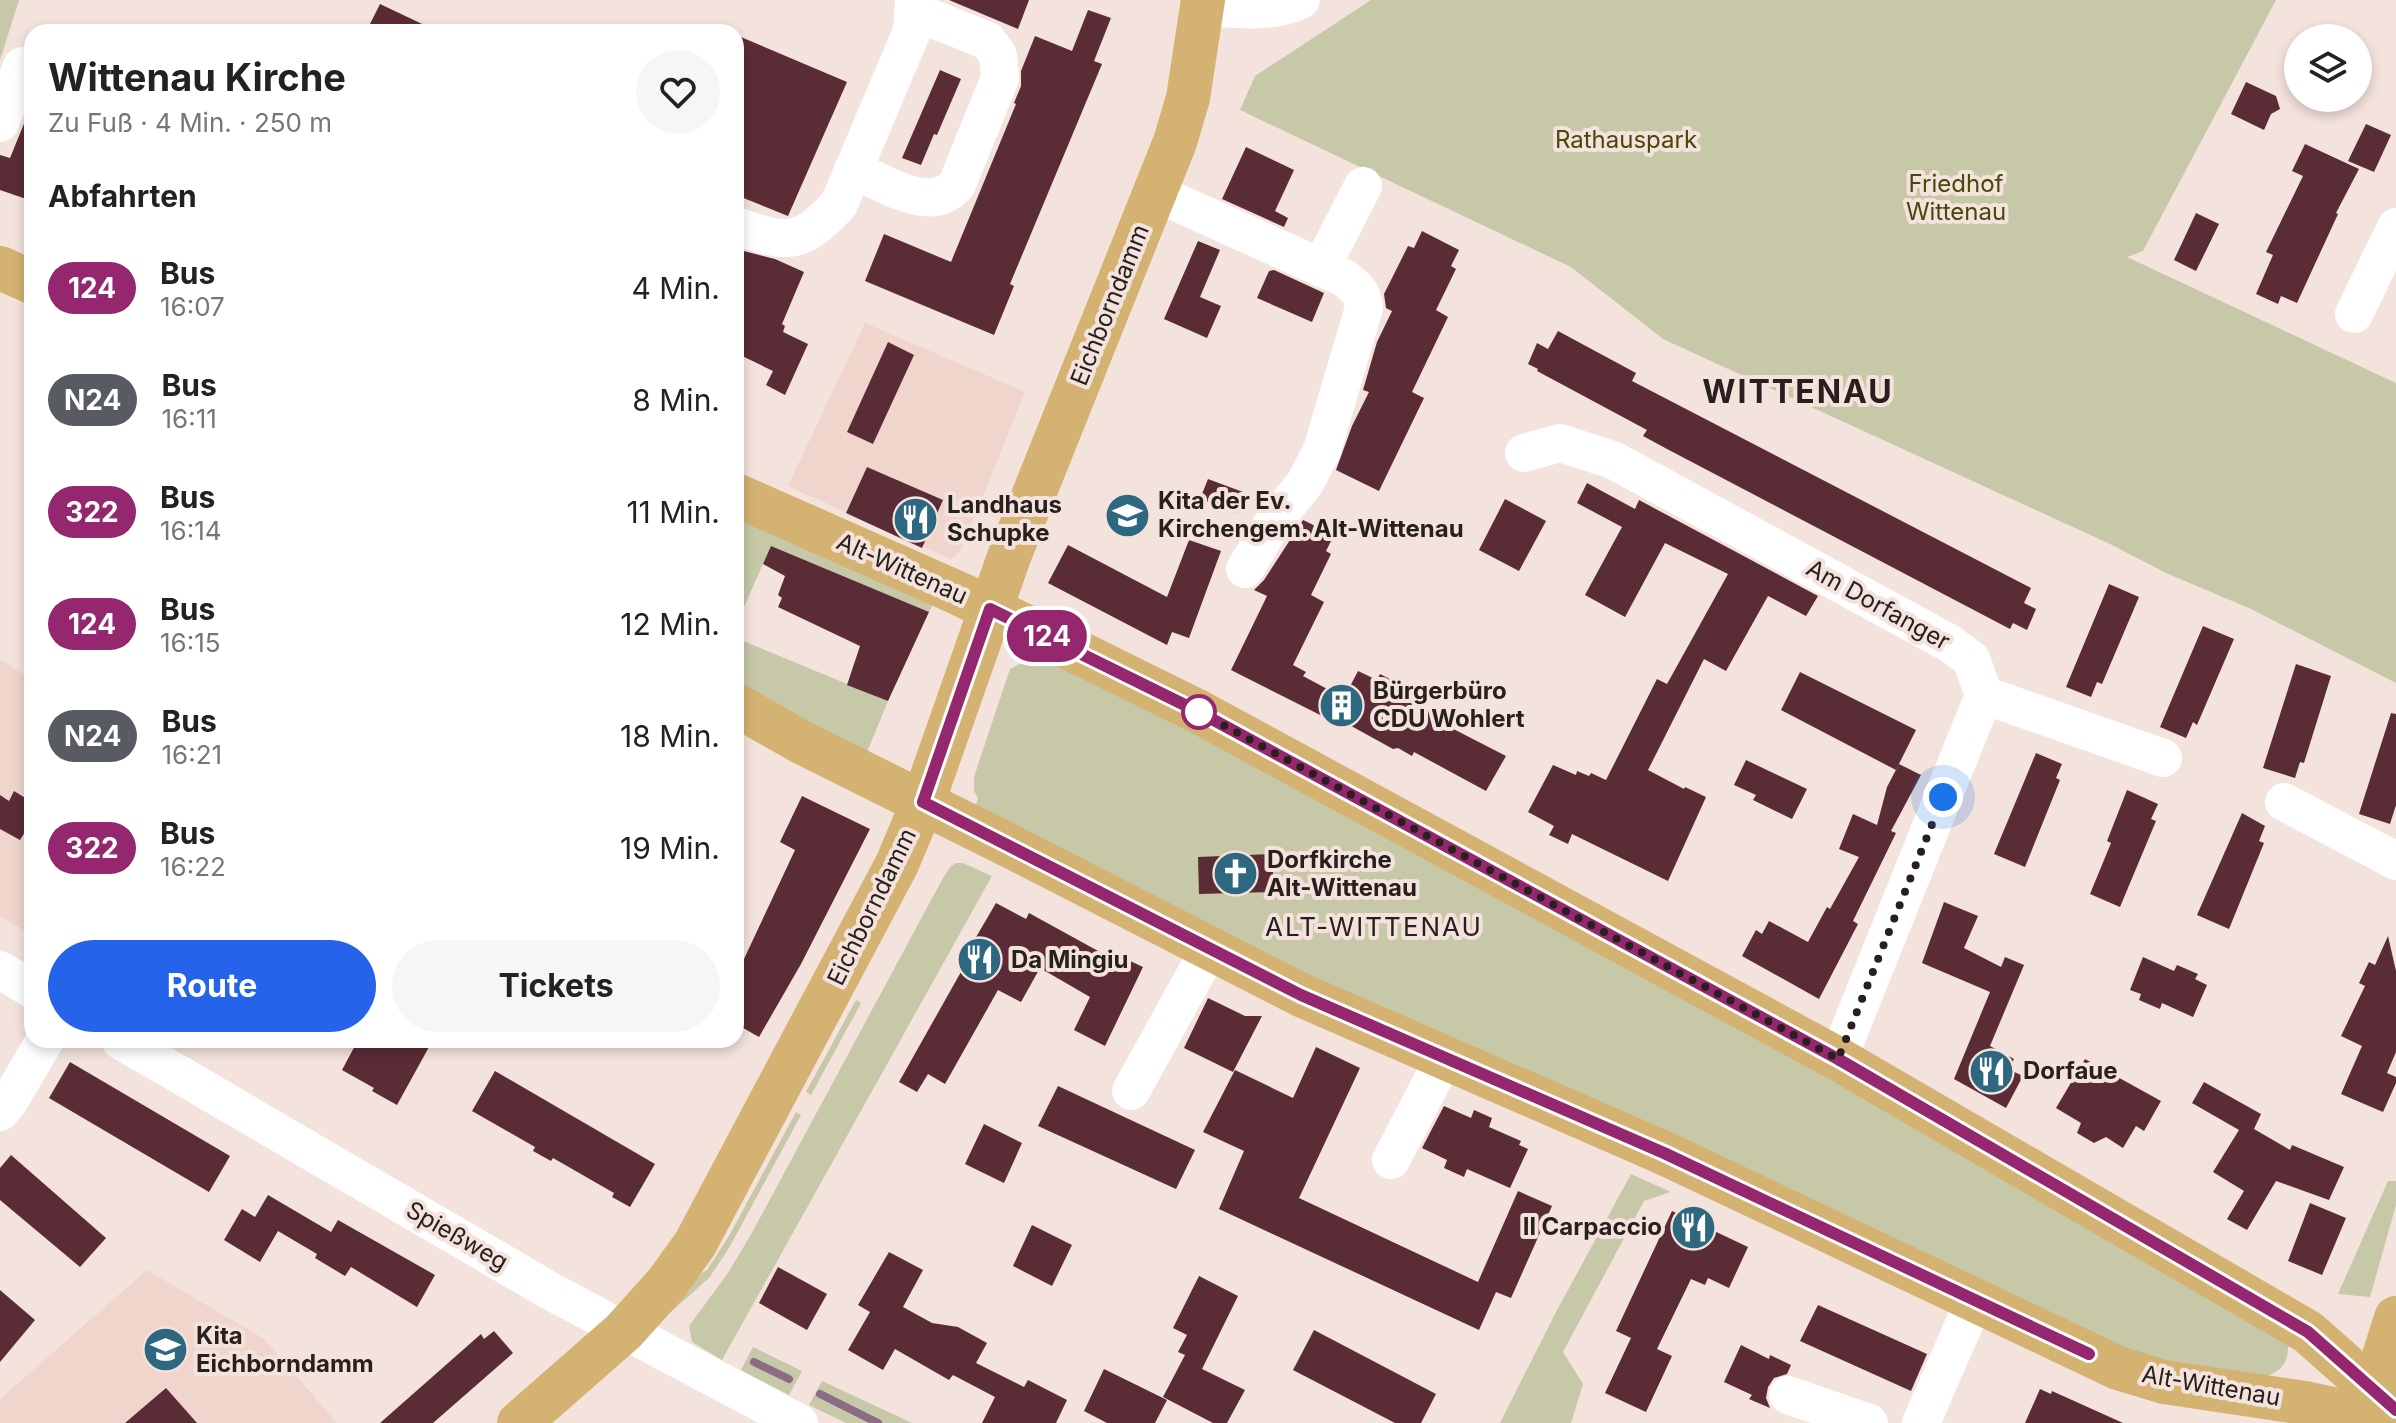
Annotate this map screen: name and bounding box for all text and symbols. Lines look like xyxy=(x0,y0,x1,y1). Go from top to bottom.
map controls xyxy=(2284,24,2372,112)
button: layers xyxy=(2284,24,2372,112)
button: heart xyxy=(636,50,720,134)
text: Wittenau Kirche xyxy=(48,54,346,100)
text: Zu Fuß · 4 Min. · 250 m xyxy=(48,107,332,138)
park label: Rathauspark xyxy=(1555,125,1697,154)
park label: Friedhof Wittenau xyxy=(1906,169,2006,226)
text: Abfahrten xyxy=(48,178,197,214)
street label: Eichborndamm xyxy=(1064,220,1155,390)
text: Bus xyxy=(160,255,215,291)
text: 4 Min. xyxy=(631,270,720,306)
text: 124 xyxy=(68,271,116,305)
text: 16:07 xyxy=(160,291,225,322)
text: Bus xyxy=(161,367,217,403)
district label: WITTENAU xyxy=(1702,372,1894,411)
text: 8 Min. xyxy=(632,382,720,418)
text: N24 xyxy=(64,383,121,417)
text: 16:11 xyxy=(161,403,217,434)
text: Bus xyxy=(160,479,215,515)
place label: Kita der Ev. Kirchengem. Alt-Wittenau xyxy=(1158,486,1464,543)
place label: Landhaus Schupke xyxy=(947,490,1062,547)
school or university icon: Kita der Ev. Kirchengem. Alt-Wittenau xyxy=(1103,491,1151,539)
text: 11 Min. xyxy=(626,494,720,530)
text: 322 xyxy=(65,495,119,529)
restaurant icon: Landhaus Schupke xyxy=(892,495,940,543)
text: 16:14 xyxy=(160,515,222,546)
street label: Alt-Wittenau xyxy=(832,527,972,610)
street label: Am Dorfanger xyxy=(1802,553,1955,656)
text: Bus xyxy=(160,591,215,627)
text: 12 Min. xyxy=(620,606,720,642)
text: 124 xyxy=(68,607,116,641)
line badge: 124 xyxy=(1001,610,1093,662)
text: 124 xyxy=(1023,619,1071,653)
text: 16:15 xyxy=(160,627,221,658)
place label: Bürgerbüro CDU Wohlert xyxy=(1373,676,1525,733)
building icon: Bürgerbüro CDU Wohlert xyxy=(1318,681,1366,729)
unlabelled marker xyxy=(1182,695,1216,729)
text: Bus xyxy=(161,703,217,739)
text: 18 Min. xyxy=(620,718,720,754)
text: N24 xyxy=(64,719,121,753)
text: 16:21 xyxy=(161,739,222,770)
your location xyxy=(1923,777,1963,817)
text: Bus xyxy=(160,815,215,851)
street label: Eichborndamm xyxy=(821,824,922,990)
text: 19 Min. xyxy=(620,830,720,866)
text: 322 xyxy=(65,831,119,865)
place label: Dorfkirche Alt-Wittenau xyxy=(1267,845,1417,902)
church icon: Dorfkirche Alt-Wittenau xyxy=(1212,850,1260,898)
text: 16:22 xyxy=(160,851,226,882)
district label: ALT-WITTENAU xyxy=(1265,911,1483,942)
restaurant icon: Da Mingiu xyxy=(956,936,1004,984)
button: Route xyxy=(48,940,376,1032)
button: Tickets xyxy=(392,940,720,1032)
place label: Da Mingiu xyxy=(1011,945,1128,974)
restaurant icon: Dorfaue xyxy=(1968,1047,2016,1095)
place label: Dorfaue xyxy=(2023,1056,2118,1085)
street label: Spießweg xyxy=(401,1195,513,1276)
restaurant icon: Il Carpaccio xyxy=(1669,1203,1717,1251)
place label: Il Carpaccio xyxy=(1523,1212,1662,1241)
place label: Kita Eichborndamm xyxy=(196,1321,374,1378)
school or university icon: Kita Eichborndamm xyxy=(141,1326,189,1374)
street label: Alt-Wittenau xyxy=(2140,1359,2283,1412)

